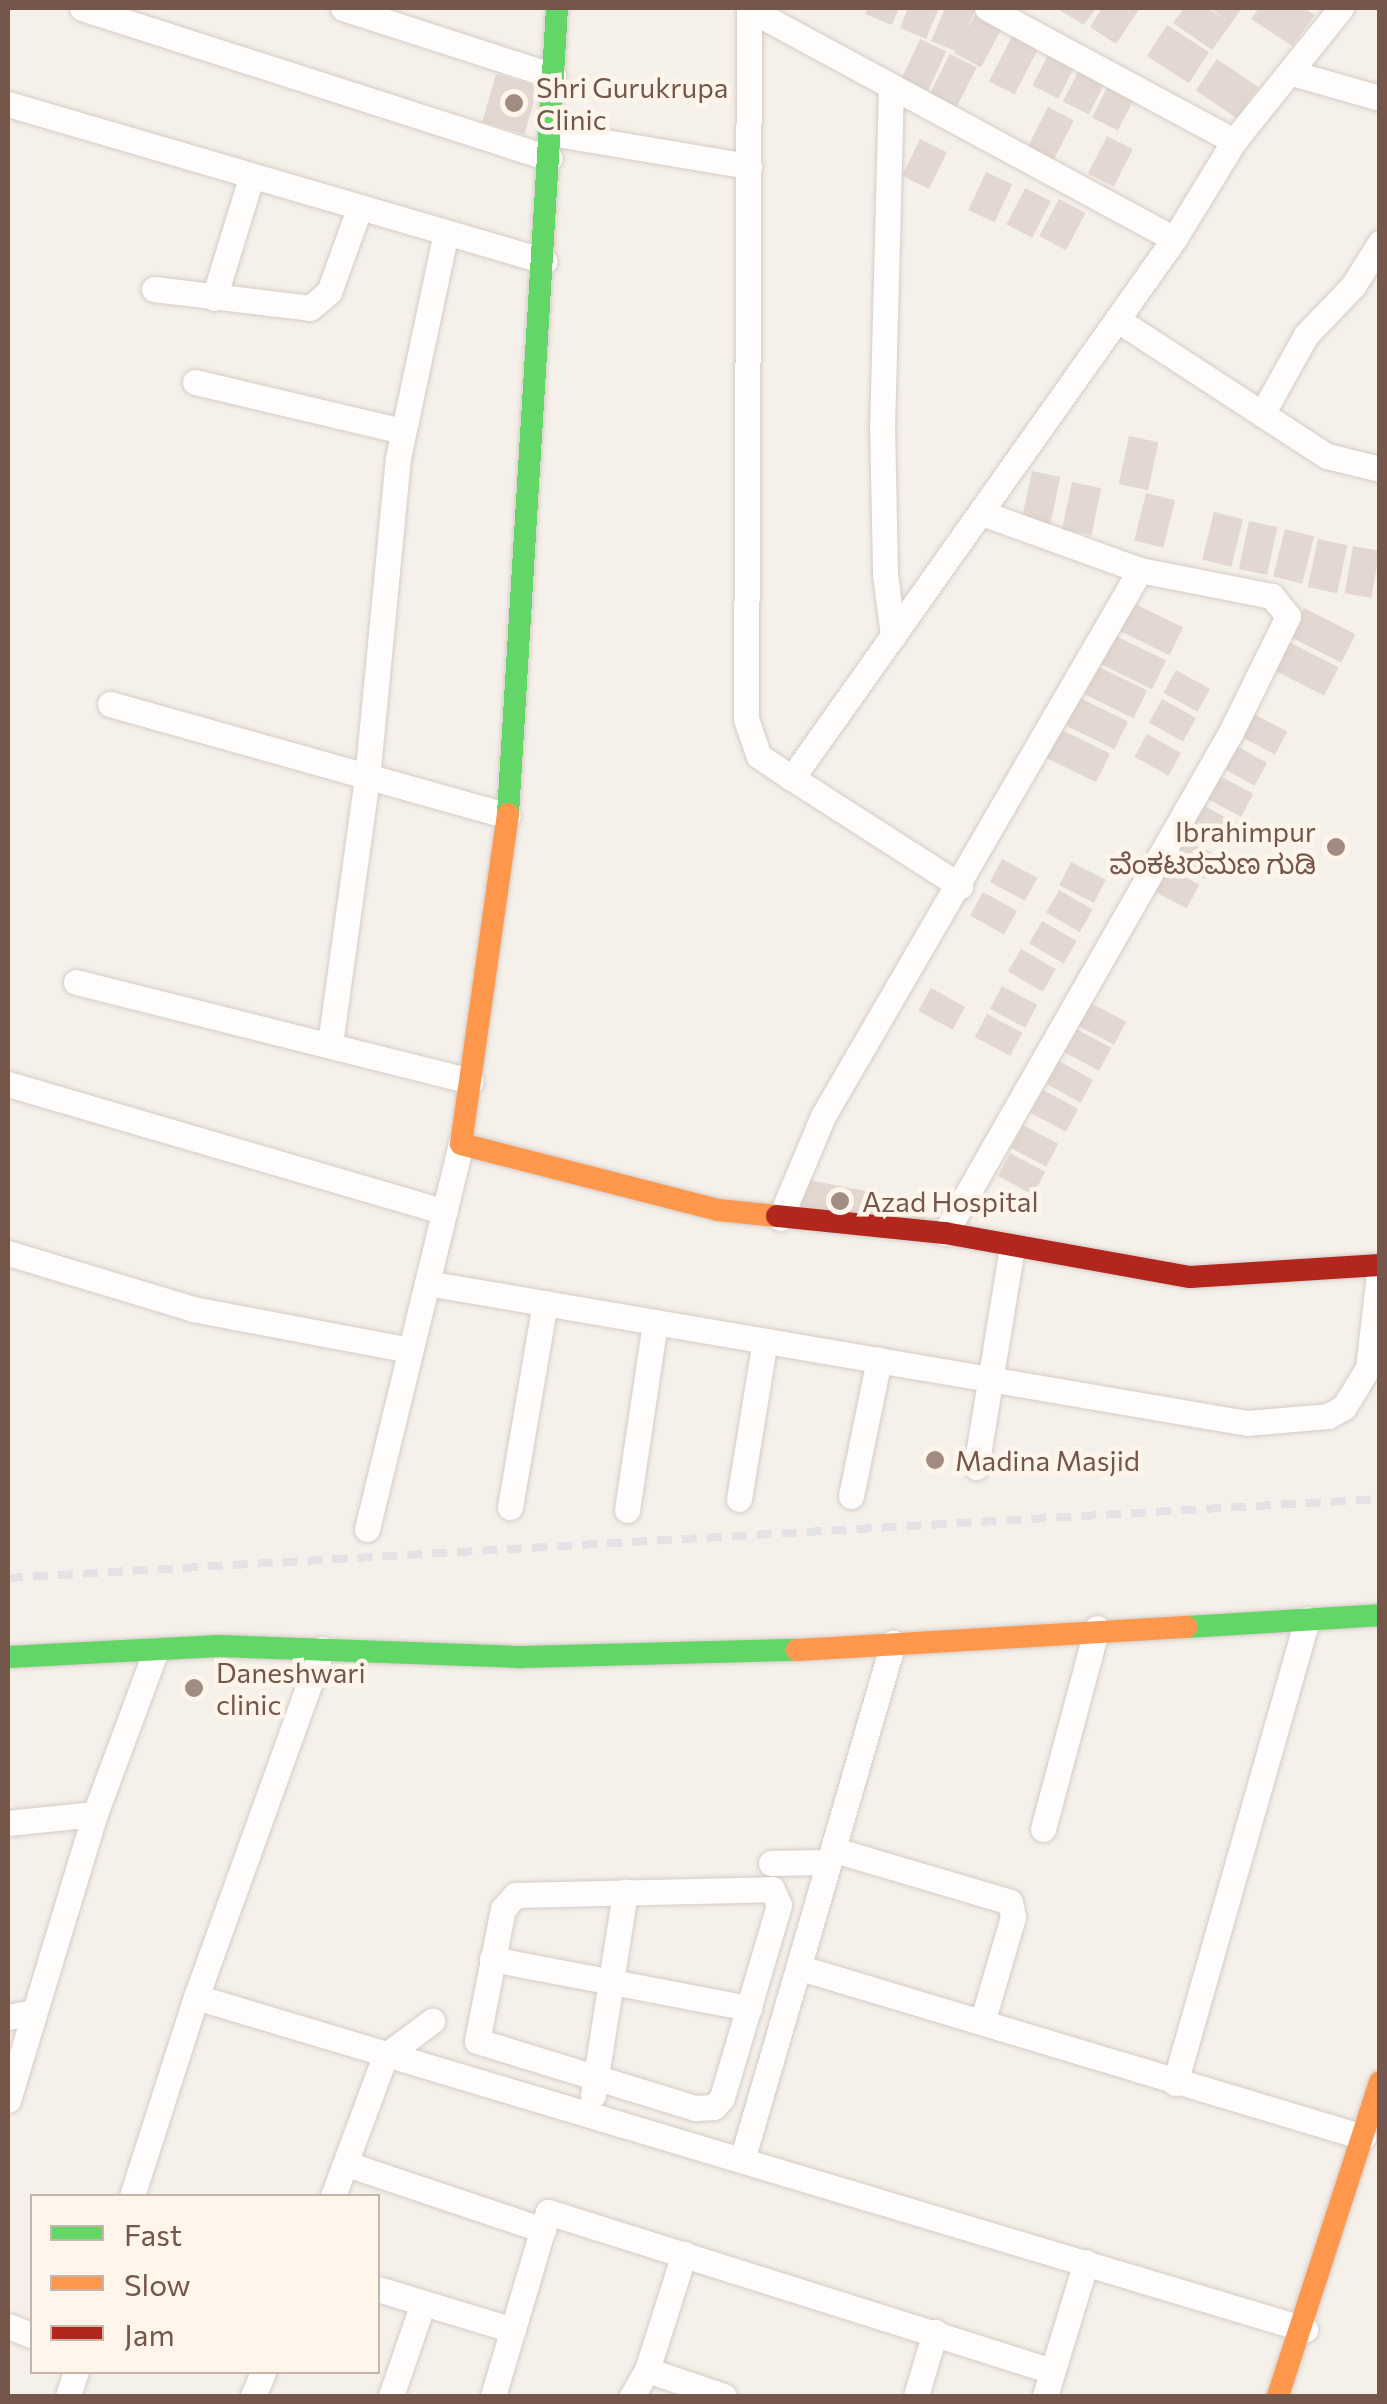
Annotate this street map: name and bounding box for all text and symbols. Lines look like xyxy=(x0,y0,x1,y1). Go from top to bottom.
place label: Shri Gurukrupa Clinic xyxy=(536,70,728,136)
marker: Shri Gurukrupa Clinic xyxy=(501,90,527,116)
place label: Ibrahimpur ವೆಂಕಟರಮಣ ಗುಡಿ xyxy=(1109,814,1316,880)
marker: Ibrahimpur ವೆಂಕಟರಮಣ ಗುಡಿ xyxy=(1325,836,1347,858)
place label: Azad Hospital xyxy=(862,1184,1039,1218)
marker: Azad Hospital xyxy=(827,1188,853,1214)
place label: Madina Masjid xyxy=(955,1443,1140,1477)
marker: Madina Masjid xyxy=(924,1449,946,1471)
place label: Daneshwari clinic xyxy=(216,1655,366,1721)
marker: Daneshwari clinic xyxy=(181,1675,207,1701)
legend xyxy=(30,2194,380,2374)
text: Fast xyxy=(124,2215,182,2252)
text: Slow xyxy=(124,2265,191,2302)
text: Jam xyxy=(124,2315,175,2352)

